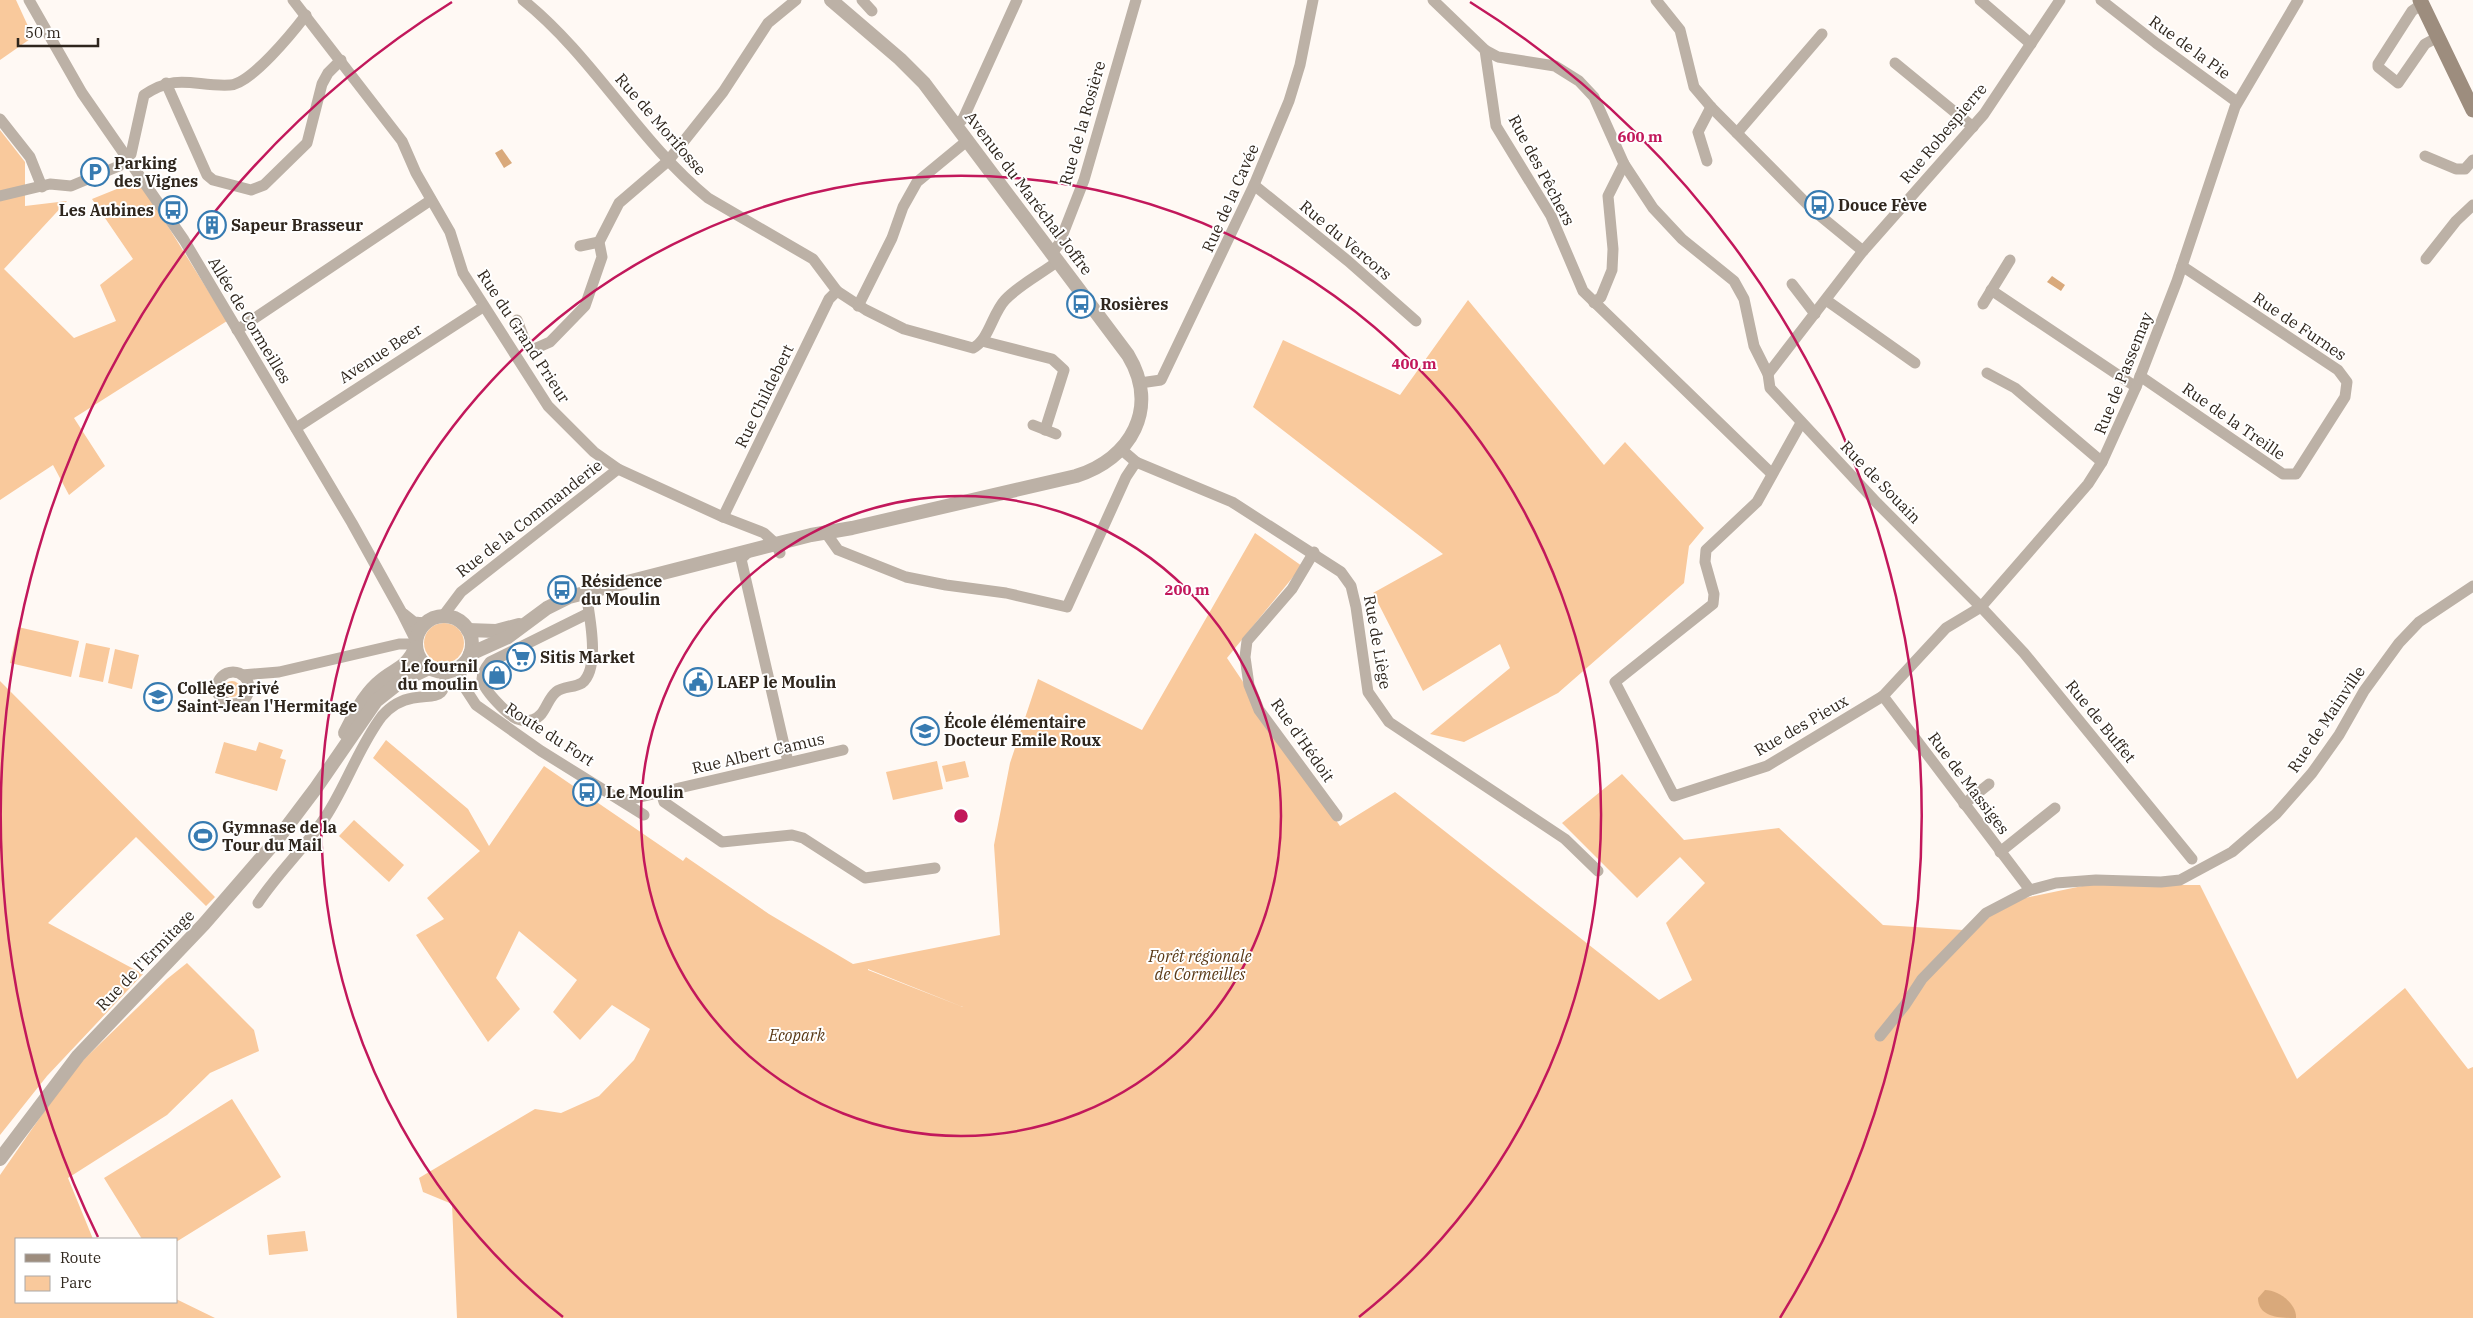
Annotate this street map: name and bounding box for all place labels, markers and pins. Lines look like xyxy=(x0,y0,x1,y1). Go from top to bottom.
place label: Parking des Vignes xyxy=(114,153,198,191)
parking icon: Parking des Vignes xyxy=(80,157,110,187)
bus stop icon: Douce Fève xyxy=(1804,190,1834,220)
bus stop icon: Les Aubines xyxy=(158,195,188,225)
place label: Douce Fève xyxy=(1838,195,1927,215)
place label: Les Aubines xyxy=(59,200,154,220)
building icon: Sapeur Brasseur xyxy=(197,210,227,240)
place label: Sapeur Brasseur xyxy=(231,215,363,235)
bus stop icon: Rosières xyxy=(1066,289,1096,319)
place label: Rosières xyxy=(1100,294,1168,314)
place label: Résidence du Moulin xyxy=(581,571,662,609)
bus stop icon: Résidence du Moulin xyxy=(547,575,577,605)
supermarket icon: Sitis Market xyxy=(506,642,536,672)
place label: Sitis Market xyxy=(540,647,635,667)
place label: Le fournil du moulin xyxy=(397,656,478,694)
shop icon: Le fournil du moulin xyxy=(482,660,512,690)
public building icon: LAEP le Moulin xyxy=(683,667,713,697)
place label: LAEP le Moulin xyxy=(717,672,837,692)
place label: Collège privé Saint-Jean l'Hermitage xyxy=(177,678,357,716)
school or university icon: Collège privé Saint-Jean l'Hermitage xyxy=(143,682,173,712)
place label: École élémentaire Docteur Emile Roux xyxy=(944,711,1102,750)
school or university icon: École élémentaire Docteur Emile Roux xyxy=(910,716,940,746)
bus stop icon: Le Moulin xyxy=(572,777,602,807)
place label: Le Moulin xyxy=(606,782,684,802)
centre of rings xyxy=(952,807,970,825)
place label: Gymnase de la Tour du Mail xyxy=(222,817,337,855)
sports icon: Gymnase de la Tour du Mail xyxy=(188,821,218,851)

